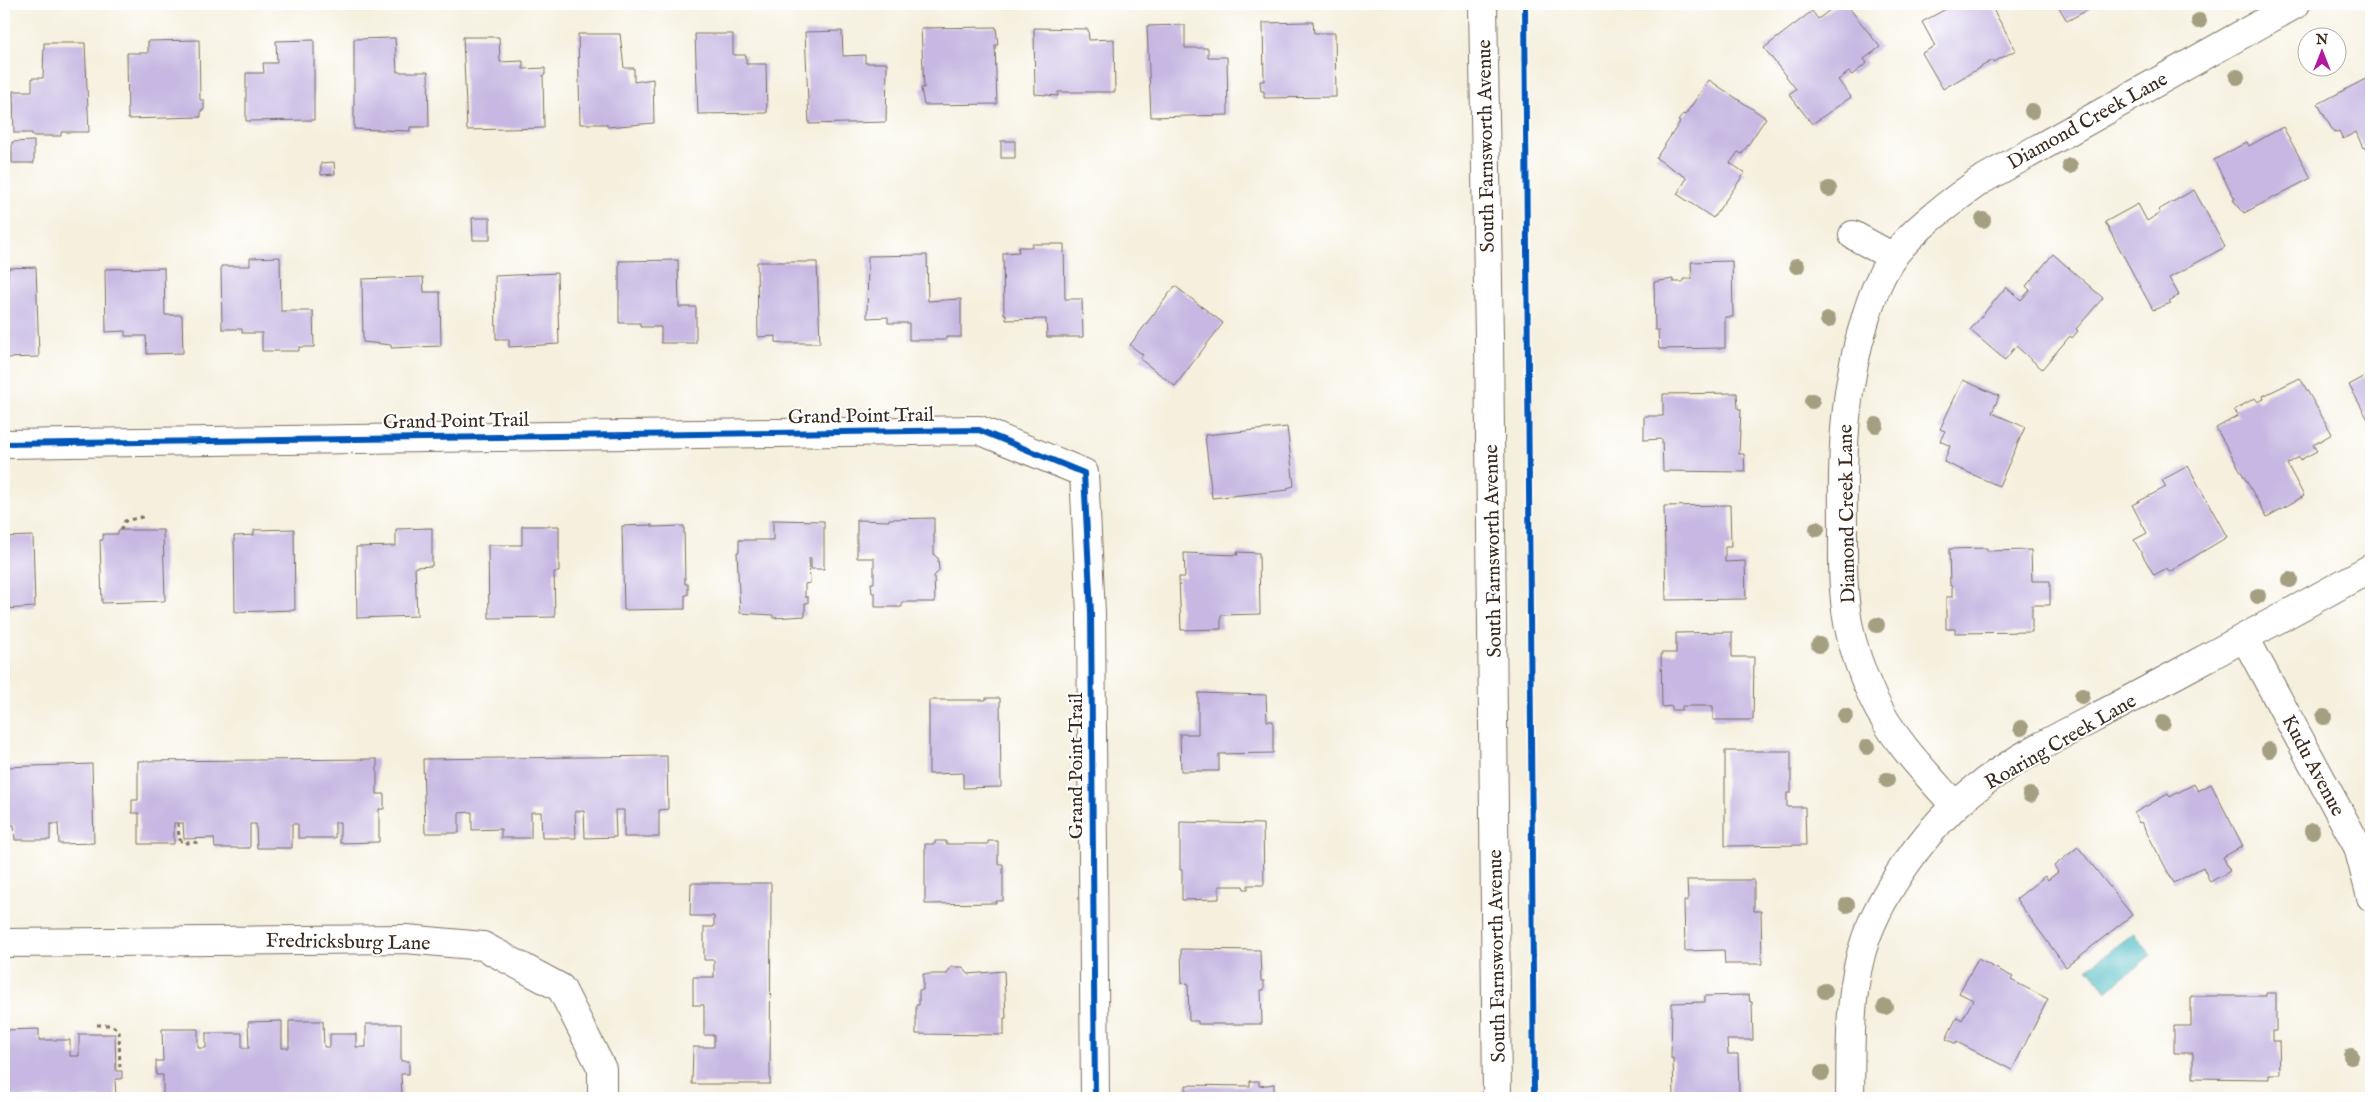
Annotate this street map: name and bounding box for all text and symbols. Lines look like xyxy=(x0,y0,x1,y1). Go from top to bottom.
north arrow xyxy=(2298,28,2348,78)
text: N xyxy=(2315,31,2328,49)
street label: South Farnsworth Avenue xyxy=(1472,39,1501,253)
street label: Diamond Creek Lane xyxy=(2003,67,2172,176)
street label: Grand Point Trail xyxy=(788,403,935,430)
street label: Grand Point Trail xyxy=(383,408,530,435)
street label: Diamond Creek Lane xyxy=(1833,424,1862,604)
street label: South Farnsworth Avenue xyxy=(1479,444,1508,658)
street label: Roaring Creek Lane xyxy=(1981,689,2141,796)
street label: Grand Point Trail xyxy=(1064,692,1089,839)
street label: Kudu Avenue xyxy=(2276,711,2350,821)
street label: South Farnsworth Avenue xyxy=(1483,849,1512,1063)
street label: Fredricksburg Lane xyxy=(265,929,431,956)

